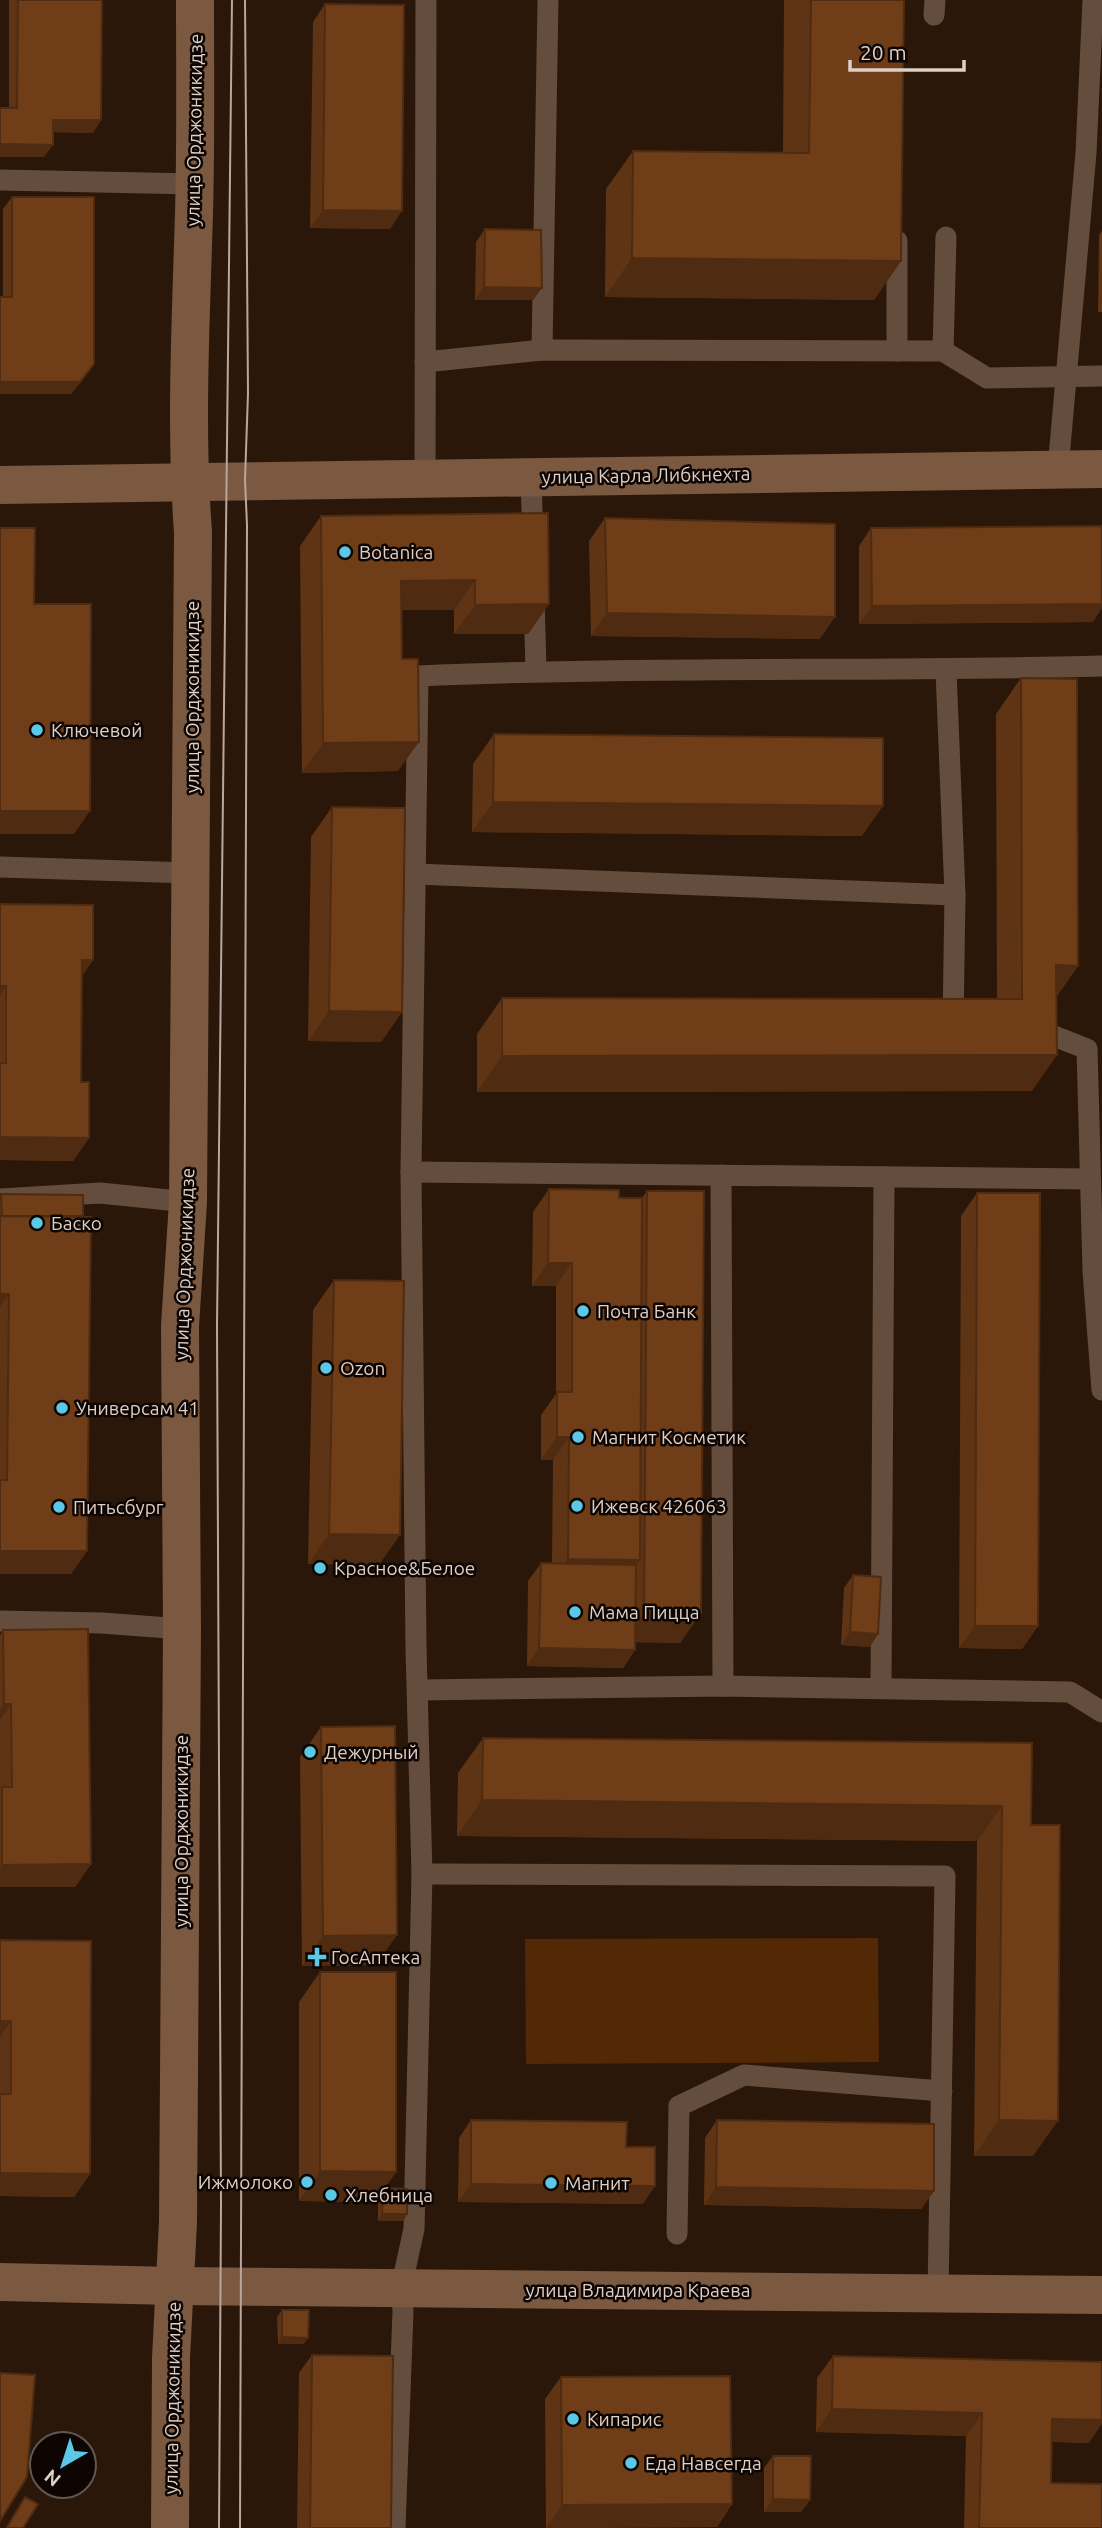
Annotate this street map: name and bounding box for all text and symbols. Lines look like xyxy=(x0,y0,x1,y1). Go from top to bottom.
scale bar xyxy=(850,28,964,72)
street label: улица Орджоникидзе xyxy=(181,33,207,227)
text: 20 m xyxy=(860,40,907,64)
street label: улица Карла Либкнехта xyxy=(541,462,751,488)
place label: Botanica xyxy=(359,541,433,563)
marker: Botanica xyxy=(337,544,353,560)
street label: улица Орджоникидзе xyxy=(181,601,203,793)
place label: Ключевой xyxy=(51,719,143,741)
marker: Ключевой xyxy=(29,722,45,738)
street label: улица Орджоникидзе xyxy=(170,1167,198,1361)
place label: Баско xyxy=(51,1212,102,1234)
marker: Баско xyxy=(29,1215,45,1231)
place label: Почта Банк xyxy=(597,1300,696,1322)
marker: Почта Банк xyxy=(575,1303,591,1319)
place label: Ozon xyxy=(340,1357,385,1379)
marker: Ozon xyxy=(318,1360,334,1376)
place label: Универсам 41 xyxy=(76,1397,199,1419)
marker: Универсам 41 xyxy=(54,1400,70,1416)
place label: Магнит Косметик xyxy=(592,1426,746,1448)
marker: Магнит Косметик xyxy=(570,1429,586,1445)
place label: Ижевск 426063 xyxy=(591,1495,727,1517)
place label: Питьсбург xyxy=(73,1496,164,1518)
marker: Ижевск 426063 xyxy=(569,1498,585,1514)
marker: Питьсбург xyxy=(51,1499,67,1515)
place label: Красное&Белое xyxy=(334,1557,475,1579)
marker: Красное&Белое xyxy=(312,1560,328,1576)
place label: Мама Пицца xyxy=(589,1601,699,1623)
marker: Мама Пицца xyxy=(567,1604,583,1620)
street label: улица Орджоникидзе xyxy=(170,1735,192,1927)
place label: Дежурный xyxy=(324,1741,419,1763)
marker: Дежурный xyxy=(302,1744,318,1760)
place label: ГосАптека xyxy=(331,1946,420,1968)
marker: ГосАптека xyxy=(309,1949,325,1965)
place label: Ижмолоко xyxy=(198,2171,293,2193)
place label: Магнит xyxy=(565,2172,630,2194)
marker: Ижмолоко xyxy=(299,2174,315,2190)
marker: Магнит xyxy=(543,2175,559,2191)
place label: Хлебница xyxy=(345,2184,433,2206)
marker: Хлебница xyxy=(323,2187,339,2203)
street label: улица Владимира Краева xyxy=(525,2279,751,2301)
street label: улица Орджоникидзе xyxy=(159,2301,185,2495)
place label: Кипарис xyxy=(587,2408,662,2430)
marker: Кипарис xyxy=(565,2411,581,2427)
north arrow xyxy=(28,2430,98,2500)
place label: Еда Навсегда xyxy=(645,2452,762,2474)
marker: Еда Навсегда xyxy=(623,2455,639,2471)
text: N xyxy=(40,2465,65,2491)

